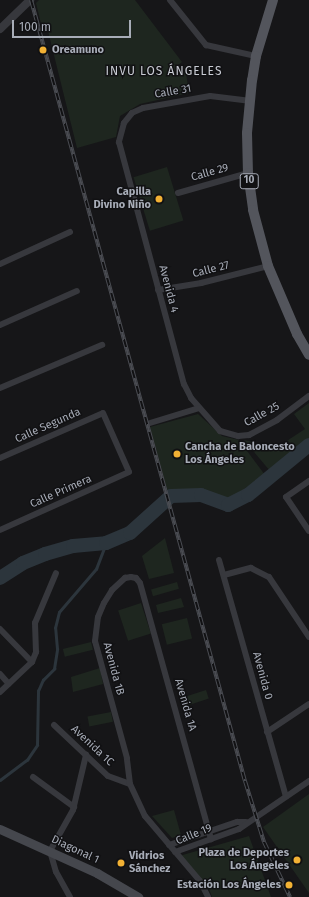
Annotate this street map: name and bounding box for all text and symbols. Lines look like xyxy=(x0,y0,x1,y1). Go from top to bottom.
scale bar xyxy=(14,12,133,38)
text: 100 m xyxy=(19,20,51,34)
place label: Oreamuno xyxy=(52,43,104,57)
marker: Oreamuno xyxy=(37,44,49,56)
district label: INVU LOS ÁNGELES xyxy=(106,65,222,79)
street label: Calle 31 xyxy=(154,82,192,102)
street label: Calle 29 xyxy=(190,161,230,185)
road number: 10 xyxy=(239,173,259,189)
place label: Capilla Divino Niño xyxy=(93,186,151,212)
marker: Capilla Divino Niño xyxy=(154,194,164,204)
street label: Calle 27 xyxy=(191,259,231,281)
street label: Avenida 4 xyxy=(155,264,181,314)
street label: Calle 25 xyxy=(242,400,282,430)
street label: Calle Segunda xyxy=(13,406,83,446)
place label: Cancha de Baloncesto Los Ángeles xyxy=(185,441,295,467)
marker: Cancha de Baloncesto Los Ángeles xyxy=(172,449,182,459)
street label: Calle Primera xyxy=(28,473,94,511)
street label: Avenida 1B xyxy=(100,641,126,697)
street label: Avenida 0 xyxy=(249,651,275,701)
street label: Avenida 1A xyxy=(171,677,199,733)
street label: Avenida 1C xyxy=(68,723,116,769)
street label: Calle 19 xyxy=(174,822,214,848)
street label: Diagonal 1 xyxy=(49,833,101,867)
place label: Plaza de Deportes Los Ángeles xyxy=(198,847,289,873)
place label: Vidrios Sánchez xyxy=(129,850,170,876)
marker: Plaza de Deportes Los Ángeles xyxy=(292,855,302,865)
marker: Vidrios Sánchez xyxy=(116,858,126,868)
place label: Estación Los Ángeles xyxy=(177,878,281,892)
marker: Estación Los Ángeles xyxy=(284,880,294,890)

